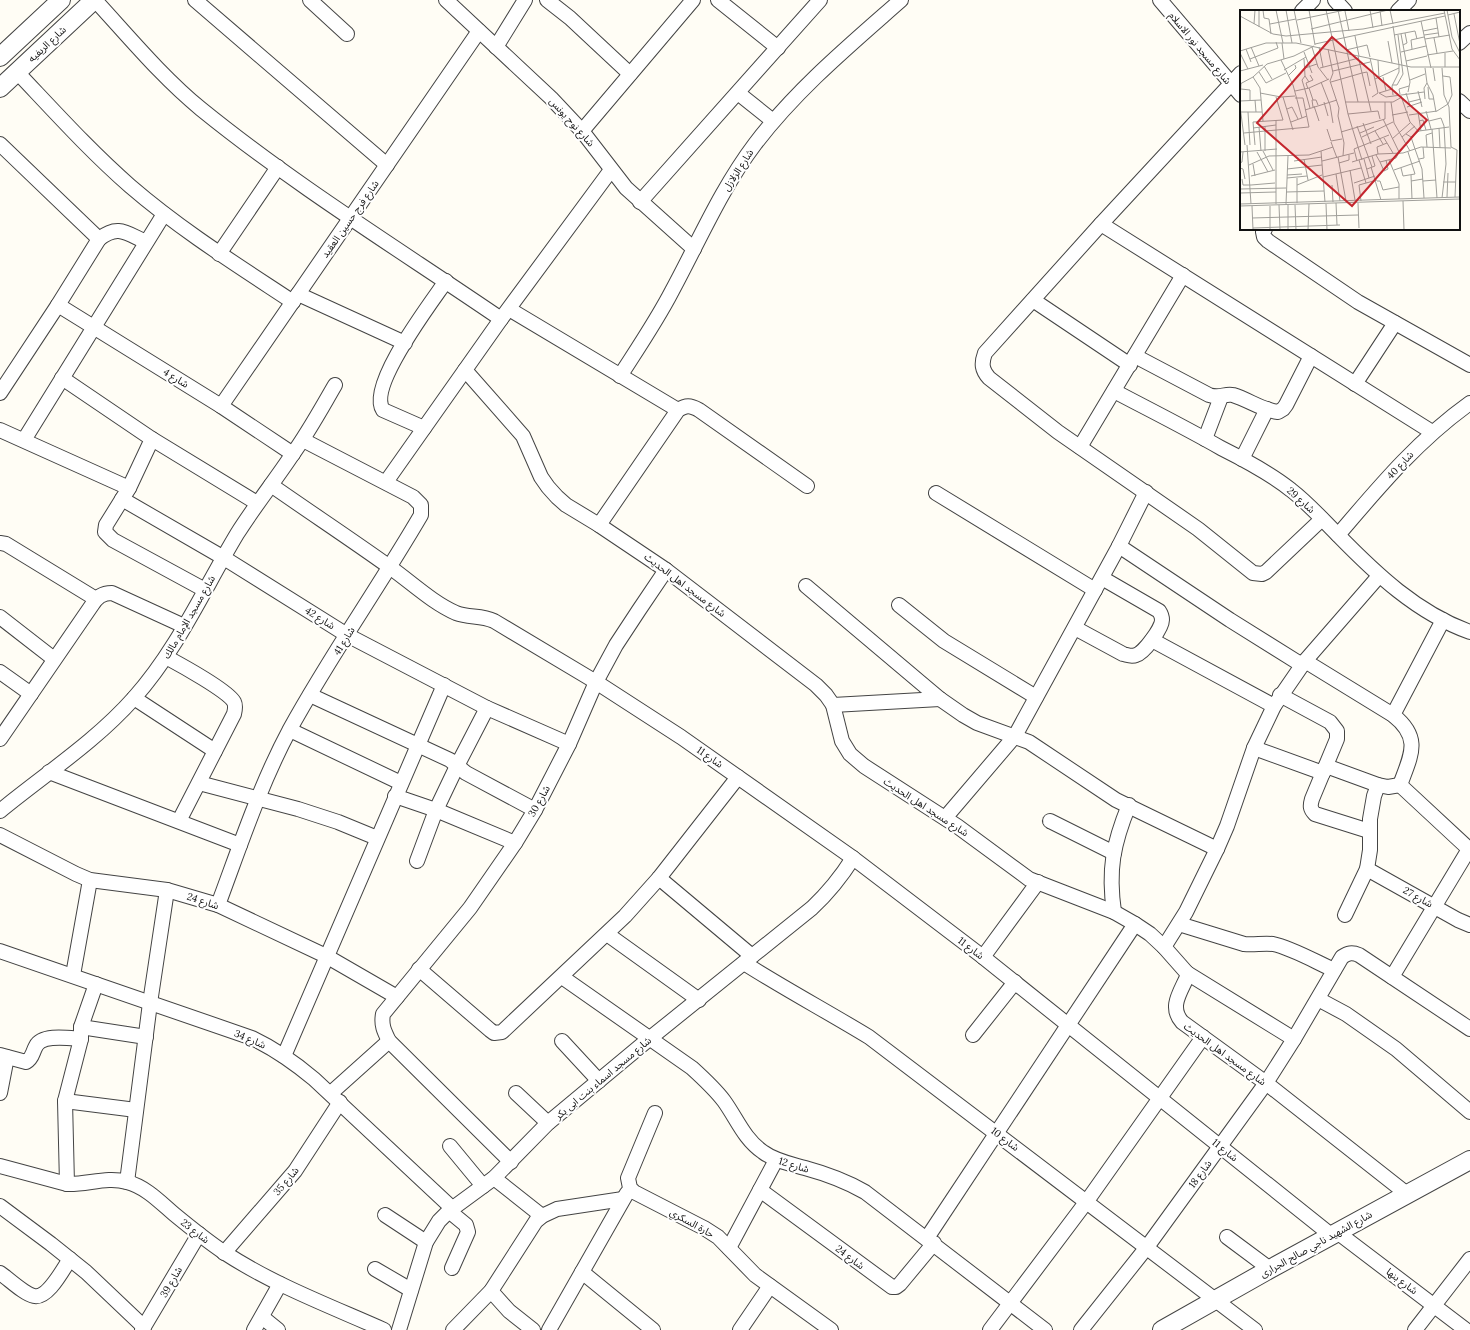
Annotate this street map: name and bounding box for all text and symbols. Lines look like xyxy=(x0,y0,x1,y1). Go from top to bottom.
street label: شارع مسجد نور الاسلام xyxy=(1164,9,1234,88)
inset map xyxy=(1240,10,1460,230)
street label: شارع الريفيه xyxy=(25,23,70,66)
street label: شارع نوح يونس xyxy=(546,95,598,150)
street label: شارع الزلازل xyxy=(720,147,757,194)
street label: شارع فرج حسين العقيد xyxy=(318,178,383,261)
street label: شارع 4 xyxy=(160,365,191,392)
street label: شارع 40 xyxy=(1384,448,1417,482)
street label: شارع 29 xyxy=(1284,484,1318,517)
street label: شارع مسجد اهل الحديث xyxy=(641,550,728,621)
street label: شارع مسجد الإمام مالك xyxy=(160,573,220,662)
street label: شارع 42 xyxy=(302,604,338,633)
street label: شارع 41 xyxy=(330,624,359,658)
street label: شارع 11 xyxy=(694,743,726,772)
street label: شارع مسجد اهل الحديث xyxy=(880,775,971,840)
street label: شارع 30 xyxy=(525,783,554,819)
street label: شارع 27 xyxy=(1400,884,1435,911)
street label: شارع 24 xyxy=(185,890,221,913)
street label: شارع 11 xyxy=(955,934,987,963)
street label: شارع مسجد اهل الحديث xyxy=(1181,1020,1269,1089)
street label: شارع 34 xyxy=(232,1027,268,1052)
street label: شارع مسجد اسماء بنت ابى بكر xyxy=(551,1034,655,1124)
street label: شارع 10 xyxy=(988,1124,1022,1155)
street label: شارع 11 xyxy=(1209,1136,1241,1165)
street label: شارع 12 xyxy=(777,1154,811,1177)
street label: شارع 18 xyxy=(1186,1157,1215,1191)
street label: شارع 35 xyxy=(270,1164,303,1199)
street label: حارة السكري xyxy=(667,1205,717,1242)
street label: شارع الشهيد ناجي صالح الجرارى xyxy=(1258,1208,1375,1281)
street label: شارع 23 xyxy=(177,1216,212,1247)
street label: شارع 24 xyxy=(832,1242,867,1273)
street label: شارع 39 xyxy=(157,1264,186,1300)
street label: شارع بنها xyxy=(1383,1265,1420,1298)

